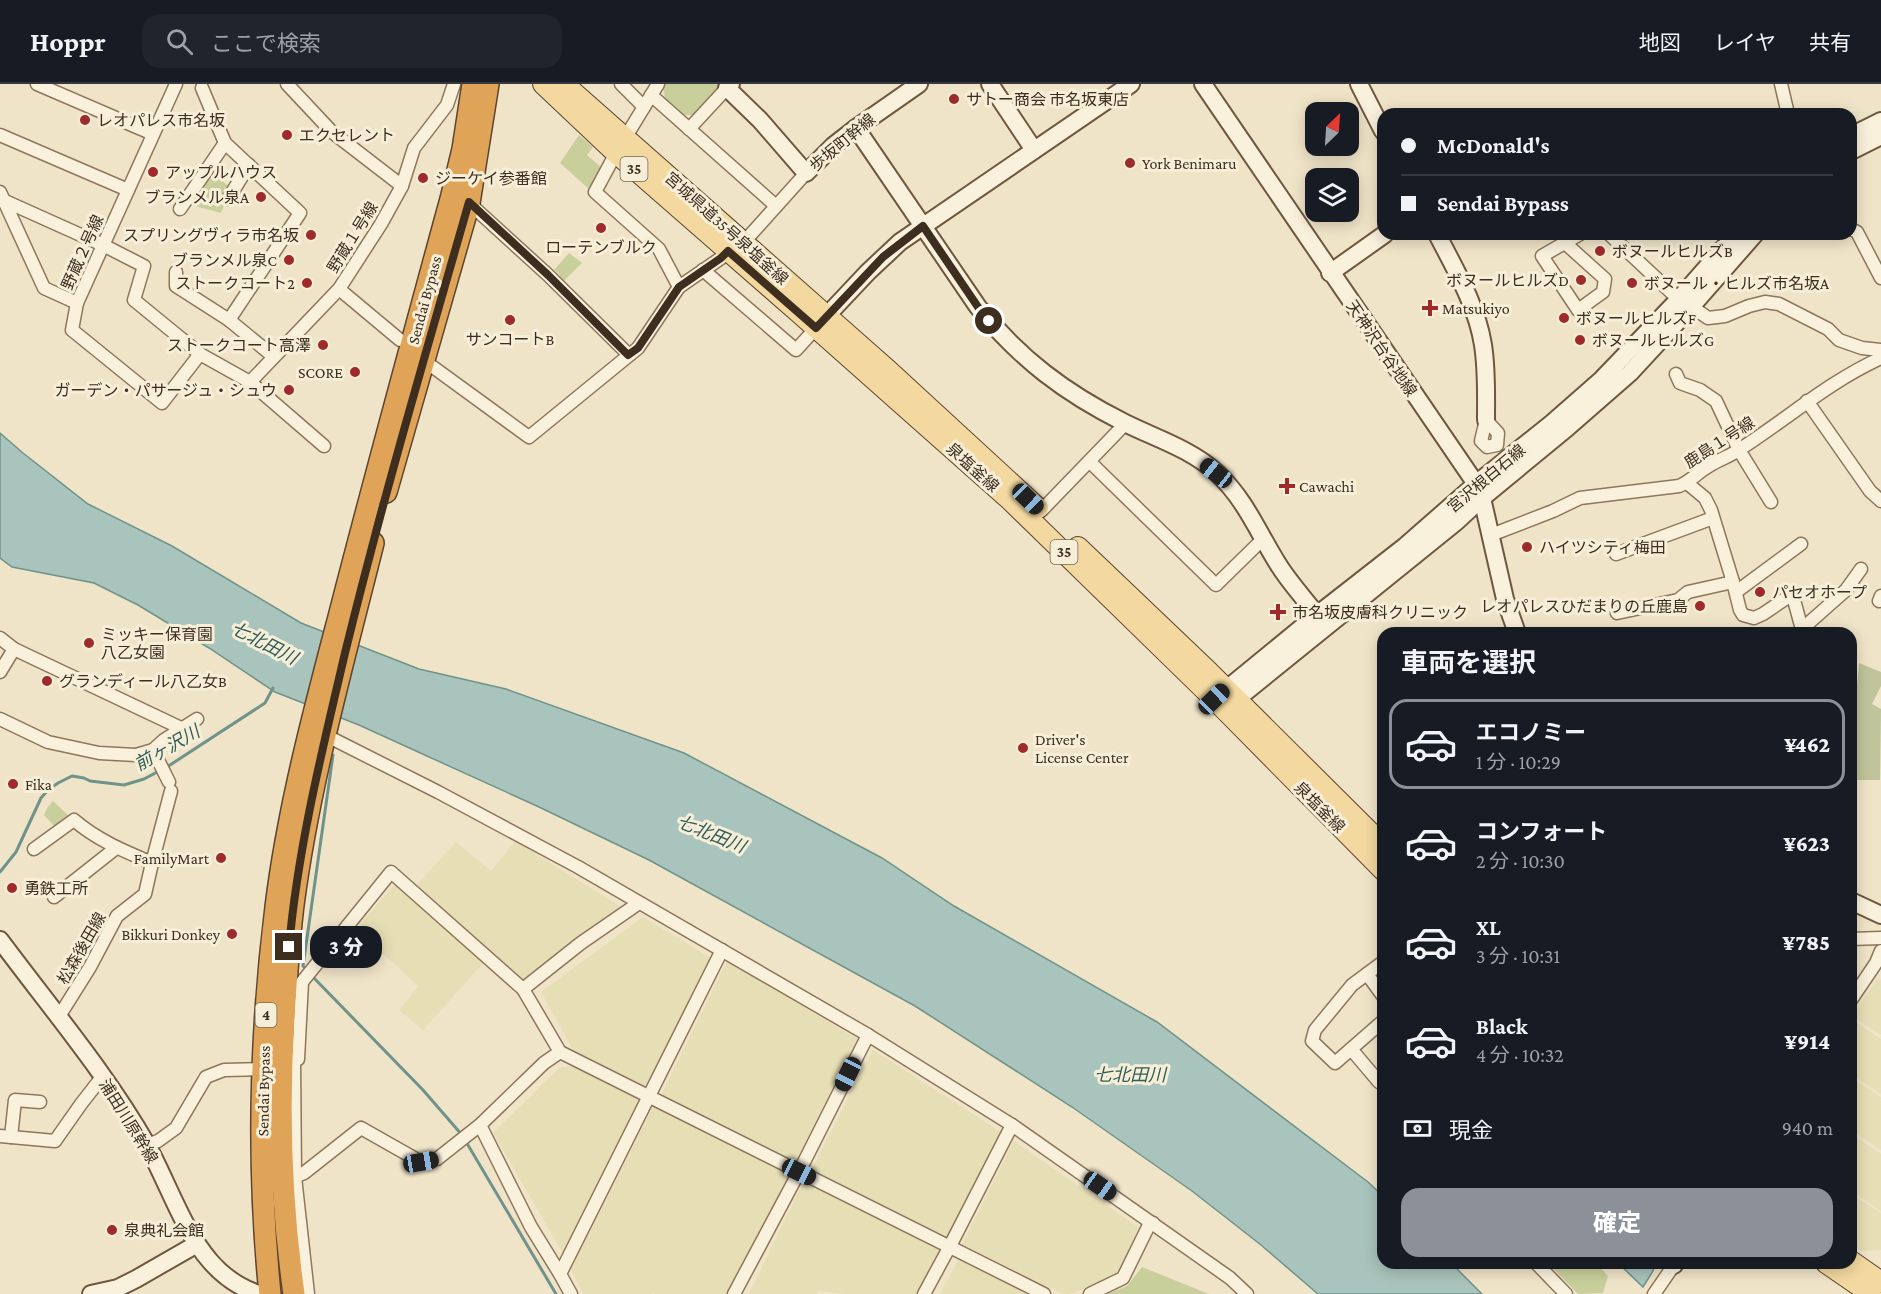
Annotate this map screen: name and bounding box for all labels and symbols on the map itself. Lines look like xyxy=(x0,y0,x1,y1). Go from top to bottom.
place label: サトー商会 市名坂東店 xyxy=(966,91,1129,108)
marker: サトー商会 市名坂東店 xyxy=(947,92,961,106)
north arrow xyxy=(1305,102,1359,156)
street label: 歩坂町幹線 xyxy=(806,110,878,175)
place label: レオパレス市名坂 xyxy=(97,112,225,129)
marker: レオパレス市名坂 xyxy=(78,113,92,127)
place label: エクセレント xyxy=(299,127,395,144)
marker: エクセレント xyxy=(280,128,294,142)
place label: York Benimaru xyxy=(1142,155,1237,172)
marker: York Benimaru xyxy=(1123,156,1137,170)
road number: 35 xyxy=(620,157,648,181)
place label: アップルハウス xyxy=(165,164,277,181)
marker: アップルハウス xyxy=(146,165,160,179)
street label: 宮城県道35号泉塩釜線 xyxy=(662,169,791,288)
place label: ジーケイ参番館 xyxy=(435,170,547,187)
marker: ジーケイ参番館 xyxy=(416,171,430,185)
place label: ブランメル泉A xyxy=(144,189,250,206)
marker: ブランメル泉A xyxy=(254,190,268,204)
street label: 野蔵１号線 xyxy=(324,199,381,276)
street label: 野蔵２号線 xyxy=(58,212,106,292)
marker: ローテンブルク xyxy=(594,221,608,235)
place label: スプリングヴィラ市名坂 xyxy=(123,227,299,244)
marker: スプリングヴィラ市名坂 xyxy=(304,228,318,242)
place label: ローテンブルク xyxy=(545,239,657,256)
place label: ボヌールヒルズB xyxy=(1612,243,1733,260)
marker: ボヌールヒルズB xyxy=(1593,244,1607,258)
place label: ブランメル泉C xyxy=(172,252,277,269)
marker: ブランメル泉C xyxy=(282,253,296,267)
street label: Sendai Bypass xyxy=(405,254,445,346)
place label: ボヌールヒルズD xyxy=(1446,272,1569,289)
marker: ボヌールヒルズD xyxy=(1574,273,1588,287)
place label: ストークコート2 xyxy=(175,275,295,292)
place label: ボヌール・ヒルズ市名坂A xyxy=(1644,275,1830,292)
marker: ストークコート2 xyxy=(300,276,314,290)
marker: ボヌール・ヒルズ市名坂A xyxy=(1625,276,1639,290)
street label: 天神沢台谷地線 xyxy=(1343,297,1420,399)
place label: Matsukiyo xyxy=(1442,300,1510,318)
marker: Matsukiyo xyxy=(1423,301,1437,315)
route start xyxy=(975,307,1002,334)
place label: ボヌールヒルズF xyxy=(1576,310,1696,327)
marker: ボヌールヒルズF xyxy=(1557,311,1571,325)
marker: サンコートB xyxy=(503,313,517,327)
place label: サンコートB xyxy=(466,331,555,348)
place label: ボヌールヒルズG xyxy=(1592,332,1714,349)
marker: ボヌールヒルズG xyxy=(1573,333,1587,347)
place label: ストークコート高澤 xyxy=(167,337,311,354)
marker: ストークコート高澤 xyxy=(316,338,330,352)
place label: SCORE xyxy=(298,364,343,381)
marker: SCORE xyxy=(348,365,362,379)
place label: ガーデン・パサージュ・シュウ xyxy=(54,382,277,399)
marker: ガーデン・パサージュ・シュウ xyxy=(282,383,296,397)
street label: 鹿島１号線 xyxy=(1681,414,1757,471)
street label: 泉塩釜線 xyxy=(943,440,1002,495)
street label: 宮沢根白石線 xyxy=(1444,441,1529,516)
car xyxy=(1196,455,1236,491)
place label: Cawachi xyxy=(1299,478,1354,495)
marker: Cawachi xyxy=(1280,479,1294,493)
car xyxy=(1009,480,1047,518)
place label: ハイツシティ梅田 xyxy=(1539,539,1666,556)
road number: 35 xyxy=(1050,540,1078,564)
marker: ハイツシティ梅田 xyxy=(1520,540,1534,554)
place label: パセオホープ xyxy=(1772,584,1867,601)
marker: パセオホープ xyxy=(1753,585,1767,599)
place label: レオパレスひだまりの丘鹿島 xyxy=(1480,598,1688,615)
marker: レオパレスひだまりの丘鹿島 xyxy=(1693,599,1707,613)
marker: 市名坂皮膚科クリニック xyxy=(1269,603,1287,621)
place label: 市名坂皮膚科クリニック xyxy=(1292,604,1468,621)
water label: 七北田川 xyxy=(227,618,302,669)
place label: ミッキー保育園 八乙女園 xyxy=(101,626,213,661)
marker: ミッキー保育園 八乙女園 xyxy=(82,636,96,650)
place label: グランディール八乙女B xyxy=(59,673,227,690)
marker: グランディール八乙女B xyxy=(40,674,54,688)
car xyxy=(1195,680,1233,718)
water label: 前ヶ沢川 xyxy=(131,720,205,775)
place label: Driver's License Center xyxy=(1035,731,1129,766)
marker: Driver's License Center xyxy=(1016,741,1030,755)
place label: Fika xyxy=(25,776,53,793)
marker: Fika xyxy=(6,777,20,791)
street label: 泉塩釜線 xyxy=(1291,779,1348,836)
water label: 七北田川 xyxy=(674,811,750,858)
place label: FamilyMart xyxy=(134,850,210,868)
marker: FamilyMart xyxy=(214,851,228,865)
place label: 勇鉄工所 xyxy=(24,880,88,897)
marker: 勇鉄工所 xyxy=(5,881,19,895)
street label: 松森後田線 xyxy=(54,909,109,987)
place label: Bikkuri Donkey xyxy=(121,926,221,944)
callout: 3 分 xyxy=(310,926,382,968)
marker: Bikkuri Donkey xyxy=(225,927,239,941)
route end xyxy=(275,933,302,960)
road number: 4 xyxy=(256,1003,276,1027)
street label: Sendai Bypass xyxy=(254,1046,274,1136)
car xyxy=(832,1054,864,1094)
water label: 七北田川 xyxy=(1094,1065,1168,1085)
street label: 浦田川原幹線 xyxy=(96,1076,161,1166)
car xyxy=(402,1150,440,1174)
car xyxy=(779,1156,819,1188)
car xyxy=(1080,1168,1120,1204)
place label: 泉典礼会館 xyxy=(124,1222,204,1239)
marker: 泉典礼会館 xyxy=(105,1223,119,1237)

